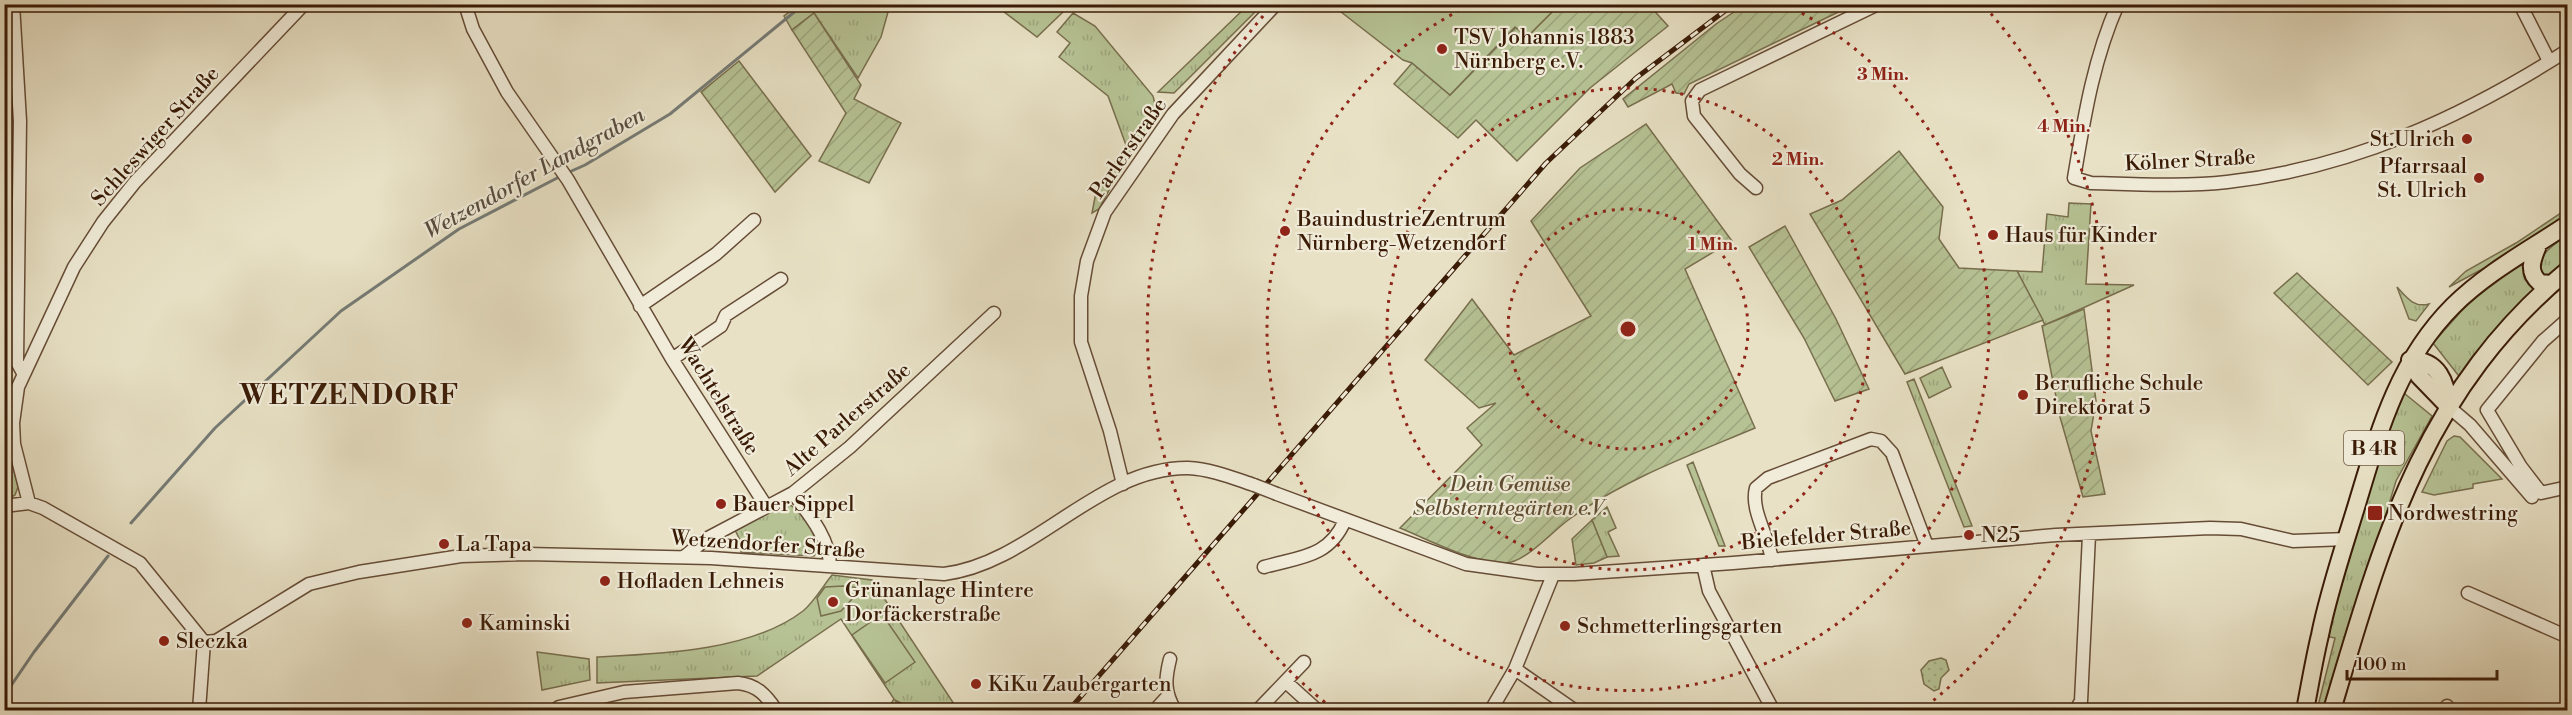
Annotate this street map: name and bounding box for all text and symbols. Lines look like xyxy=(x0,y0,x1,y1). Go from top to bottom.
place label: TSV Johannis 1883 Nürnberg e.V. xyxy=(1454,25,1635,75)
marker: TSV Johannis 1883 Nürnberg e.V. xyxy=(1435,42,1449,56)
street label: Schleswiger Straße xyxy=(86,61,225,212)
text: 3 Min. xyxy=(1857,63,1909,86)
street label: Parlerstraße xyxy=(1085,93,1173,204)
water label: Wetzendorfer Landgraben xyxy=(420,101,650,245)
text: 4 Min. xyxy=(2037,115,2091,138)
place label: St.Ulrich xyxy=(2370,127,2455,153)
marker: St.Ulrich xyxy=(2460,132,2474,146)
street label: Kölner Straße xyxy=(2124,145,2256,177)
text: 2 Min. xyxy=(1772,148,1824,171)
place label: Pfarrsaal St. Ulrich xyxy=(2377,154,2467,204)
marker: Pfarrsaal St. Ulrich xyxy=(2472,171,2486,185)
place label: BauindustrieZentrum Nürnberg-Wetzendorf xyxy=(1296,207,1507,257)
place label: Haus für Kinder xyxy=(2005,223,2157,249)
marker: BauindustrieZentrum Nürnberg-Wetzendorf xyxy=(1278,224,1292,238)
marker: Haus für Kinder xyxy=(1986,228,2000,242)
text: 1 Min. xyxy=(1688,233,1738,256)
centre of rings xyxy=(1618,319,1638,339)
street label: Wachtelstraße xyxy=(671,332,765,460)
street label: Alte Parlerstraße xyxy=(778,357,917,483)
place label: Berufliche Schule Direktorat 5 xyxy=(2034,371,2203,421)
district label: WETZENDORF xyxy=(239,379,460,413)
marker: Berufliche Schule Direktorat 5 xyxy=(2016,388,2030,402)
road number: B 4R xyxy=(2344,431,2404,465)
park label: Dein Gemüse Selbsterntegärten e.V. xyxy=(1413,472,1608,522)
place label: Bauer Sippel xyxy=(732,492,854,518)
marker: Bauer Sippel xyxy=(714,497,728,511)
place label: Nordwestring xyxy=(2388,501,2518,527)
marker: Nordwestring xyxy=(2366,504,2384,522)
street label: Bielefelder Straße xyxy=(1739,516,1912,556)
place label: N25 xyxy=(1981,523,2020,549)
street label: Wetzendorfer Straße xyxy=(669,525,866,565)
marker: N25 xyxy=(1962,528,1976,542)
place label: La Tapa xyxy=(456,532,532,558)
marker: La Tapa xyxy=(437,537,451,551)
place label: Hofladen Lehneis xyxy=(617,569,784,595)
marker: Hofladen Lehneis xyxy=(598,574,612,588)
place label: Grünanlage Hintere Dorfäckerstraße xyxy=(845,578,1034,628)
marker: Grünanlage Hintere Dorfäckerstraße xyxy=(826,595,840,609)
place label: Kaminski xyxy=(479,611,571,637)
place label: Schmetterlingsgarten xyxy=(1577,614,1783,640)
marker: Kaminski xyxy=(460,616,474,630)
marker: Schmetterlingsgarten xyxy=(1558,619,1572,633)
place label: Sleczka xyxy=(176,629,248,655)
marker: Sleczka xyxy=(157,634,171,648)
scale bar xyxy=(2347,643,2497,681)
text: 100 m xyxy=(2356,653,2407,676)
place label: KiKu Zaubergarten xyxy=(988,672,1172,698)
marker: KiKu Zaubergarten xyxy=(969,677,983,691)

